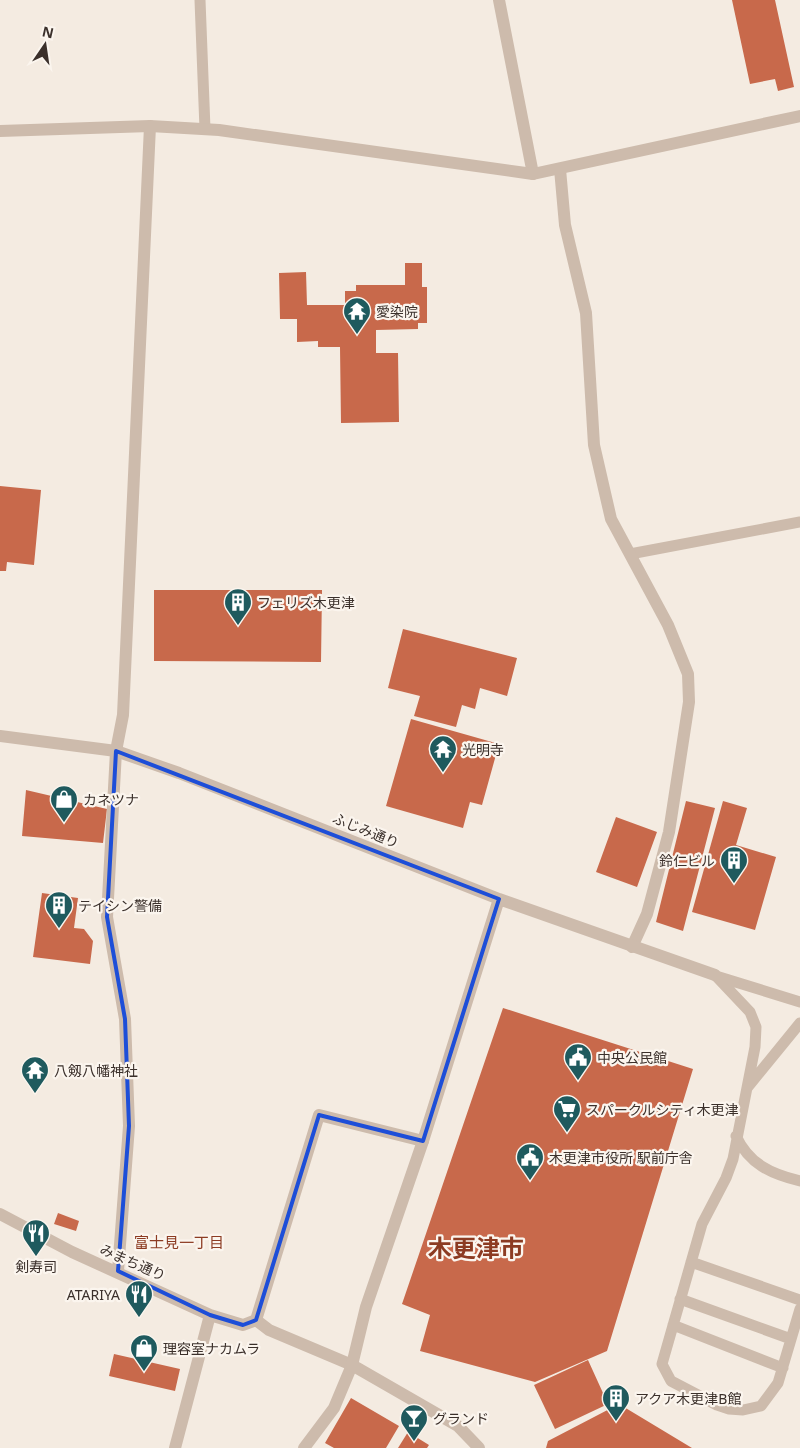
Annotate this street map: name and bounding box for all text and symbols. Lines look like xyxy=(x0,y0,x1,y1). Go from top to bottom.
north arrow xyxy=(20,20,70,70)
text: N xyxy=(40,21,56,42)
temple icon: 愛染院 xyxy=(342,296,372,335)
place label: 愛染院 xyxy=(376,302,418,321)
building icon: フェリズ木更津 xyxy=(223,587,253,626)
place label: フェリズ木更津 xyxy=(257,593,355,612)
temple icon: 光明寺 xyxy=(428,734,458,773)
place label: 光明寺 xyxy=(462,740,504,759)
shop icon: カネツナ xyxy=(49,784,79,823)
place label: カネツナ xyxy=(83,790,139,809)
street label: ふじみ通り xyxy=(330,808,402,852)
building icon: 鈴仁ビル xyxy=(719,845,749,884)
place label: 鈴仁ビル xyxy=(659,851,715,870)
building icon: テイシン警備 xyxy=(44,890,74,929)
place label: テイシン警備 xyxy=(78,896,162,915)
public building icon: 中央公民館 xyxy=(563,1042,593,1081)
place label: 中央公民館 xyxy=(597,1048,667,1067)
temple icon: 八剱八幡神社 xyxy=(20,1055,50,1094)
place label: 八剱八幡神社 xyxy=(54,1061,138,1080)
supermarket icon: スパークルシティ木更津 xyxy=(552,1094,582,1133)
place label: スパークルシティ木更津 xyxy=(586,1100,739,1119)
public building icon: 木更津市役所 駅前庁舎 xyxy=(515,1142,545,1181)
place label: 木更津市役所 駅前庁舎 xyxy=(549,1148,693,1167)
restaurant icon: 剣寿司 xyxy=(21,1218,51,1257)
district label: 木更津市 xyxy=(428,1231,524,1264)
district label: 富士見一丁目 xyxy=(134,1232,224,1252)
street label: みまち通り xyxy=(97,1239,169,1285)
place label: 剣寿司 xyxy=(15,1257,57,1276)
restaurant icon: ATARIYA xyxy=(124,1279,154,1318)
place label: ATARIYA xyxy=(67,1285,120,1304)
shop icon: 理容室ナカムラ xyxy=(129,1333,159,1372)
place label: 理容室ナカムラ xyxy=(163,1339,260,1358)
building icon: アクア木更津B館 xyxy=(601,1383,631,1422)
place label: アクア木更津B館 xyxy=(635,1389,741,1408)
bar icon: グランド xyxy=(399,1403,429,1442)
place label: グランド xyxy=(433,1409,489,1428)

